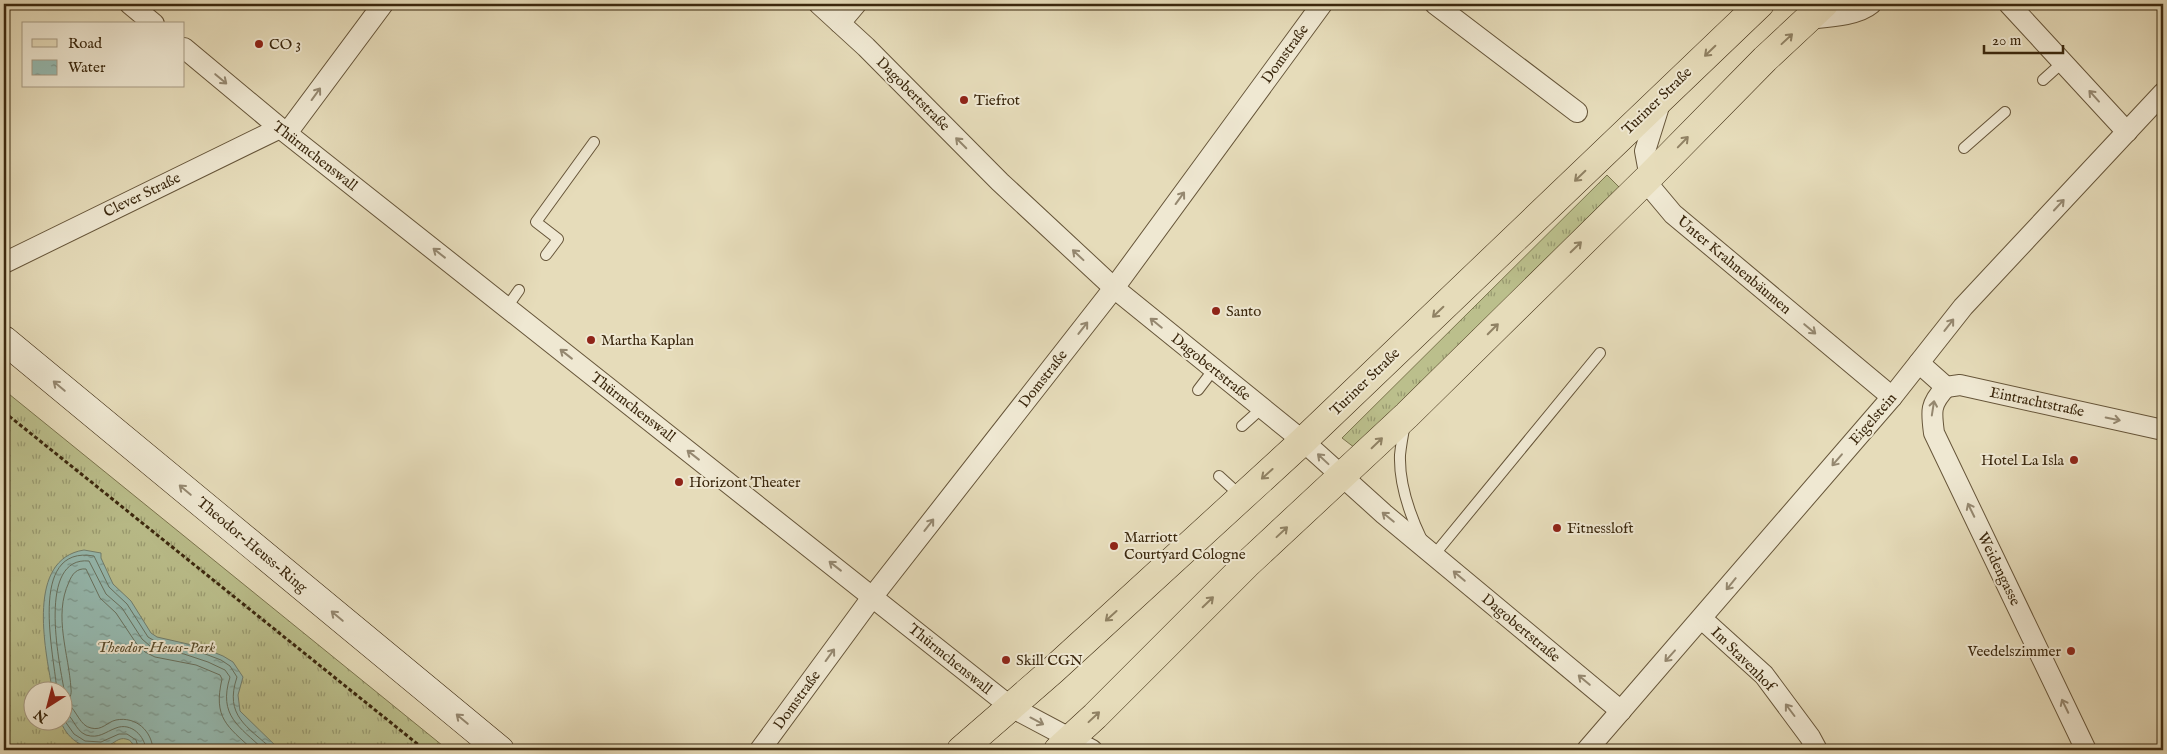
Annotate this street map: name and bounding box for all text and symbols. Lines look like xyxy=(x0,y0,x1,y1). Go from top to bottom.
street label: Domstraße xyxy=(1257,21,1313,87)
legend xyxy=(22,22,185,88)
scale bar xyxy=(1984,22,2063,54)
text: 20 m xyxy=(1992,31,2022,50)
one-way arrow xyxy=(1780,33,1793,45)
text: Road xyxy=(68,34,103,53)
place label: CO 3 xyxy=(269,35,301,54)
marker: CO 3 xyxy=(253,38,265,50)
one-way arrow xyxy=(1703,45,1716,57)
street label: Dagobertstraße xyxy=(872,53,954,135)
text: Water xyxy=(68,58,106,77)
street label: Turiner Straße xyxy=(1618,63,1696,139)
one-way arrow xyxy=(215,74,228,85)
one-way arrow xyxy=(311,87,321,101)
one-way arrow xyxy=(2088,90,2100,103)
place label: Tiefrot xyxy=(974,91,1020,110)
marker: Tiefrot xyxy=(958,94,970,106)
street label: Thürmchenswall xyxy=(269,117,362,196)
one-way arrow xyxy=(1677,136,1689,149)
one-way arrow xyxy=(955,137,967,149)
street label: Clever Straße xyxy=(100,168,184,222)
one-way arrow xyxy=(1574,170,1586,182)
one-way arrow xyxy=(1175,191,1185,205)
one-way arrow xyxy=(2053,199,2065,212)
street label: Unter Krahnenbäumen xyxy=(1673,212,1795,318)
one-way arrow xyxy=(1570,241,1582,253)
one-way arrow xyxy=(432,247,445,258)
one-way arrow xyxy=(1072,249,1085,261)
place label: Santo xyxy=(1226,302,1261,321)
marker: Santo xyxy=(1210,305,1222,317)
one-way arrow xyxy=(1432,306,1444,318)
one-way arrow xyxy=(1150,317,1163,328)
one-way arrow xyxy=(1943,319,1954,332)
one-way arrow xyxy=(1077,322,1088,335)
one-way arrow xyxy=(1487,323,1499,335)
one-way arrow xyxy=(1803,323,1816,334)
street label: Dagobertstraße xyxy=(1167,329,1255,405)
place label: Martha Kaplan xyxy=(601,331,694,350)
marker: Martha Kaplan xyxy=(585,334,597,346)
street label: Turiner Straße xyxy=(1326,344,1404,420)
street label: Domstraße xyxy=(1014,346,1072,412)
one-way arrow xyxy=(560,348,573,359)
street label: Thürmchenswall xyxy=(587,368,680,447)
one-way arrow xyxy=(53,381,66,392)
street label: Eintrachtstraße xyxy=(1988,383,2086,421)
street label: Eigelstein xyxy=(1845,389,1901,449)
one-way arrow xyxy=(1928,400,1938,416)
one-way arrow xyxy=(2105,415,2121,424)
one-way arrow xyxy=(1371,437,1383,449)
one-way arrow xyxy=(687,449,700,460)
place label: Hotel La Isla xyxy=(1981,451,2065,470)
one-way arrow xyxy=(1316,453,1329,465)
one-way arrow xyxy=(1831,454,1842,467)
marker: Hotel La Isla xyxy=(2068,454,2080,466)
one-way arrow xyxy=(1261,468,1274,480)
place label: Horizont Theater xyxy=(689,473,801,492)
marker: Horizont Theater xyxy=(673,476,685,488)
one-way arrow xyxy=(178,484,191,495)
street label: Theodor-Heuss-Ring xyxy=(193,493,312,597)
one-way arrow xyxy=(1966,503,1976,518)
one-way arrow xyxy=(1382,512,1395,523)
one-way arrow xyxy=(923,519,934,532)
place label: Fitnessloft xyxy=(1567,519,1634,538)
marker: Fitnessloft xyxy=(1551,522,1563,534)
one-way arrow xyxy=(1276,526,1289,538)
place label: Marriott Courtyard Cologne xyxy=(1124,528,1246,564)
street label: Weidengasse xyxy=(1973,529,2025,609)
marker: Marriott Courtyard Cologne xyxy=(1108,540,1120,552)
one-way arrow xyxy=(828,561,841,572)
one-way arrow xyxy=(1453,570,1466,581)
one-way arrow xyxy=(1726,577,1737,590)
street label: Dagobertstraße xyxy=(1478,589,1564,667)
one-way arrow xyxy=(1202,596,1214,608)
one-way arrow xyxy=(331,610,344,621)
one-way arrow xyxy=(1105,610,1118,622)
street label: Thürmchenswall xyxy=(904,619,997,699)
street label: Im Stavenhof xyxy=(1707,623,1781,697)
park label: Theodor-Heuss-Park xyxy=(97,638,215,657)
place label: Veedelszimmer xyxy=(1966,642,2061,661)
marker: Veedelszimmer xyxy=(2065,645,2077,657)
one-way arrow xyxy=(825,648,835,662)
one-way arrow xyxy=(1664,649,1676,662)
place label: Skill CGN xyxy=(1016,651,1083,670)
marker: Skill CGN xyxy=(1000,654,1012,666)
street label: Domstraße xyxy=(769,667,825,733)
one-way arrow xyxy=(1577,674,1590,685)
north arrow xyxy=(22,682,72,732)
one-way arrow xyxy=(2060,699,2070,714)
one-way arrow xyxy=(1785,703,1795,717)
text: N xyxy=(31,705,52,727)
one-way arrow xyxy=(1087,711,1100,723)
one-way arrow xyxy=(456,714,469,725)
one-way arrow xyxy=(1029,717,1044,726)

